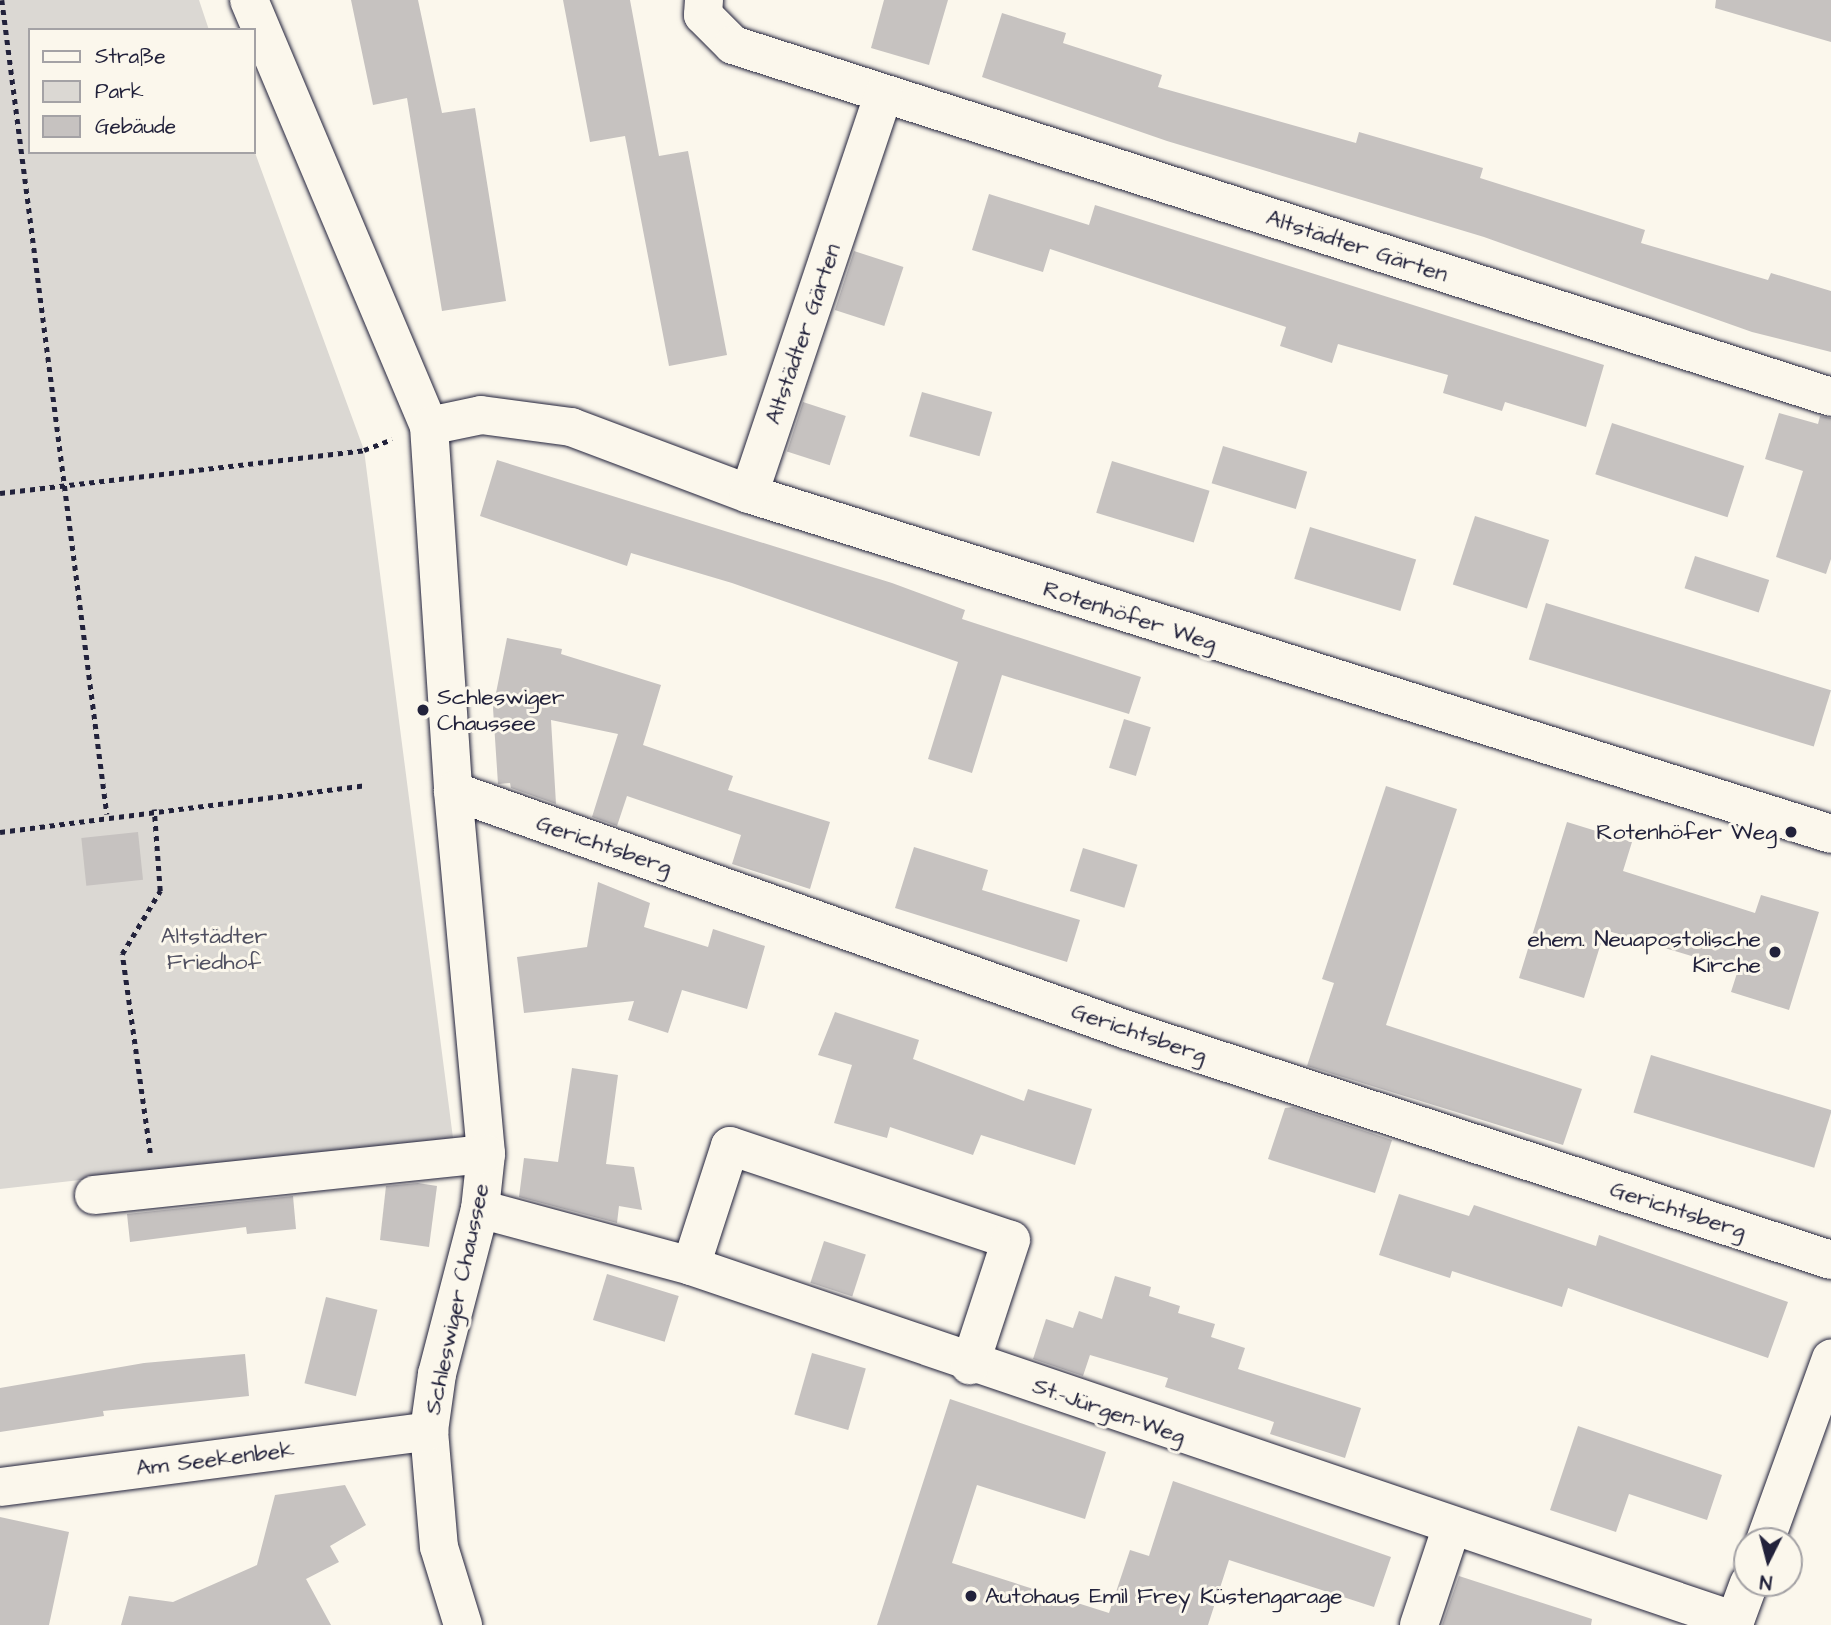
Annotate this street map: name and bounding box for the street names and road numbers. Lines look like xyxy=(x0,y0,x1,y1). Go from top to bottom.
street label: Altstädter Gärten xyxy=(1263,204,1451,288)
street label: Altstädter Gärten xyxy=(759,240,847,428)
street label: Rotenhöfer Weg xyxy=(1040,575,1220,657)
street label: Gerichtsberg xyxy=(533,809,675,881)
street label: Gerichtsberg xyxy=(1068,997,1210,1069)
street label: Gerichtsberg xyxy=(1607,1175,1749,1245)
street label: Schleswiger Chaussee xyxy=(419,1181,495,1417)
street label: St.-Jürgen-Weg xyxy=(1029,1372,1189,1450)
street label: Am Seekenbek xyxy=(134,1436,296,1482)

